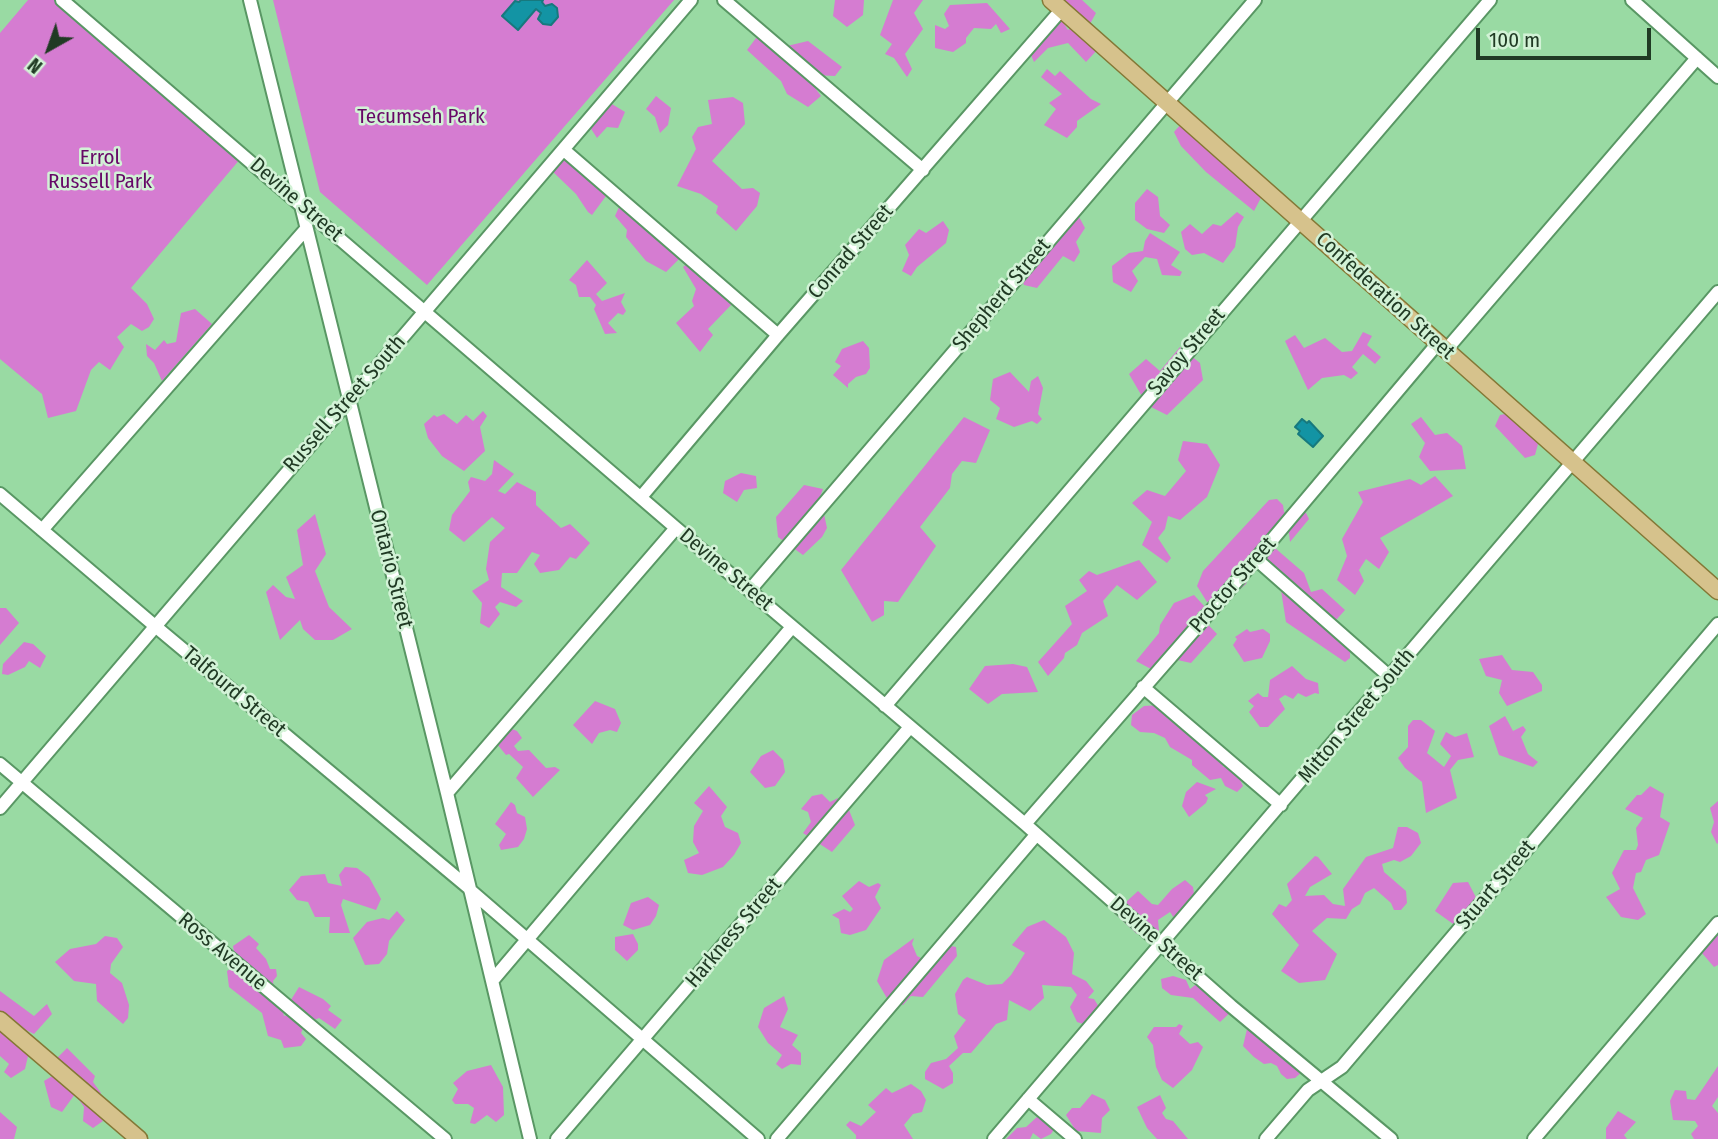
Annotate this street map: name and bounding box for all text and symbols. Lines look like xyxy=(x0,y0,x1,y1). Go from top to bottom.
north arrow xyxy=(14,14,84,84)
scale bar xyxy=(1480,14,1655,58)
text: 100 m xyxy=(1489,27,1540,53)
text: N xyxy=(23,53,47,78)
park label: Tecumseh Park xyxy=(357,104,485,130)
park label: Errol Russell Park xyxy=(48,145,152,195)
street label: Devine Street xyxy=(244,153,348,247)
street label: Conrad Street xyxy=(803,200,899,304)
street label: Confederation Street xyxy=(1310,227,1460,365)
street label: Shepherd Street xyxy=(948,234,1056,356)
street label: Savoy Street xyxy=(1143,303,1231,401)
street label: Russell Street South xyxy=(279,330,411,478)
street label: Ontario Street xyxy=(364,507,418,631)
street label: Devine Street xyxy=(674,523,778,617)
street label: Proctor Street xyxy=(1185,532,1281,638)
street label: Talfourd Street xyxy=(177,641,291,743)
street label: Mitton Street South xyxy=(1293,644,1421,788)
street label: Stuart Street xyxy=(1451,835,1541,935)
street label: Harkness Street xyxy=(681,873,787,993)
street label: Devine Street xyxy=(1104,892,1208,986)
street label: Ross Avenue xyxy=(173,908,271,996)

